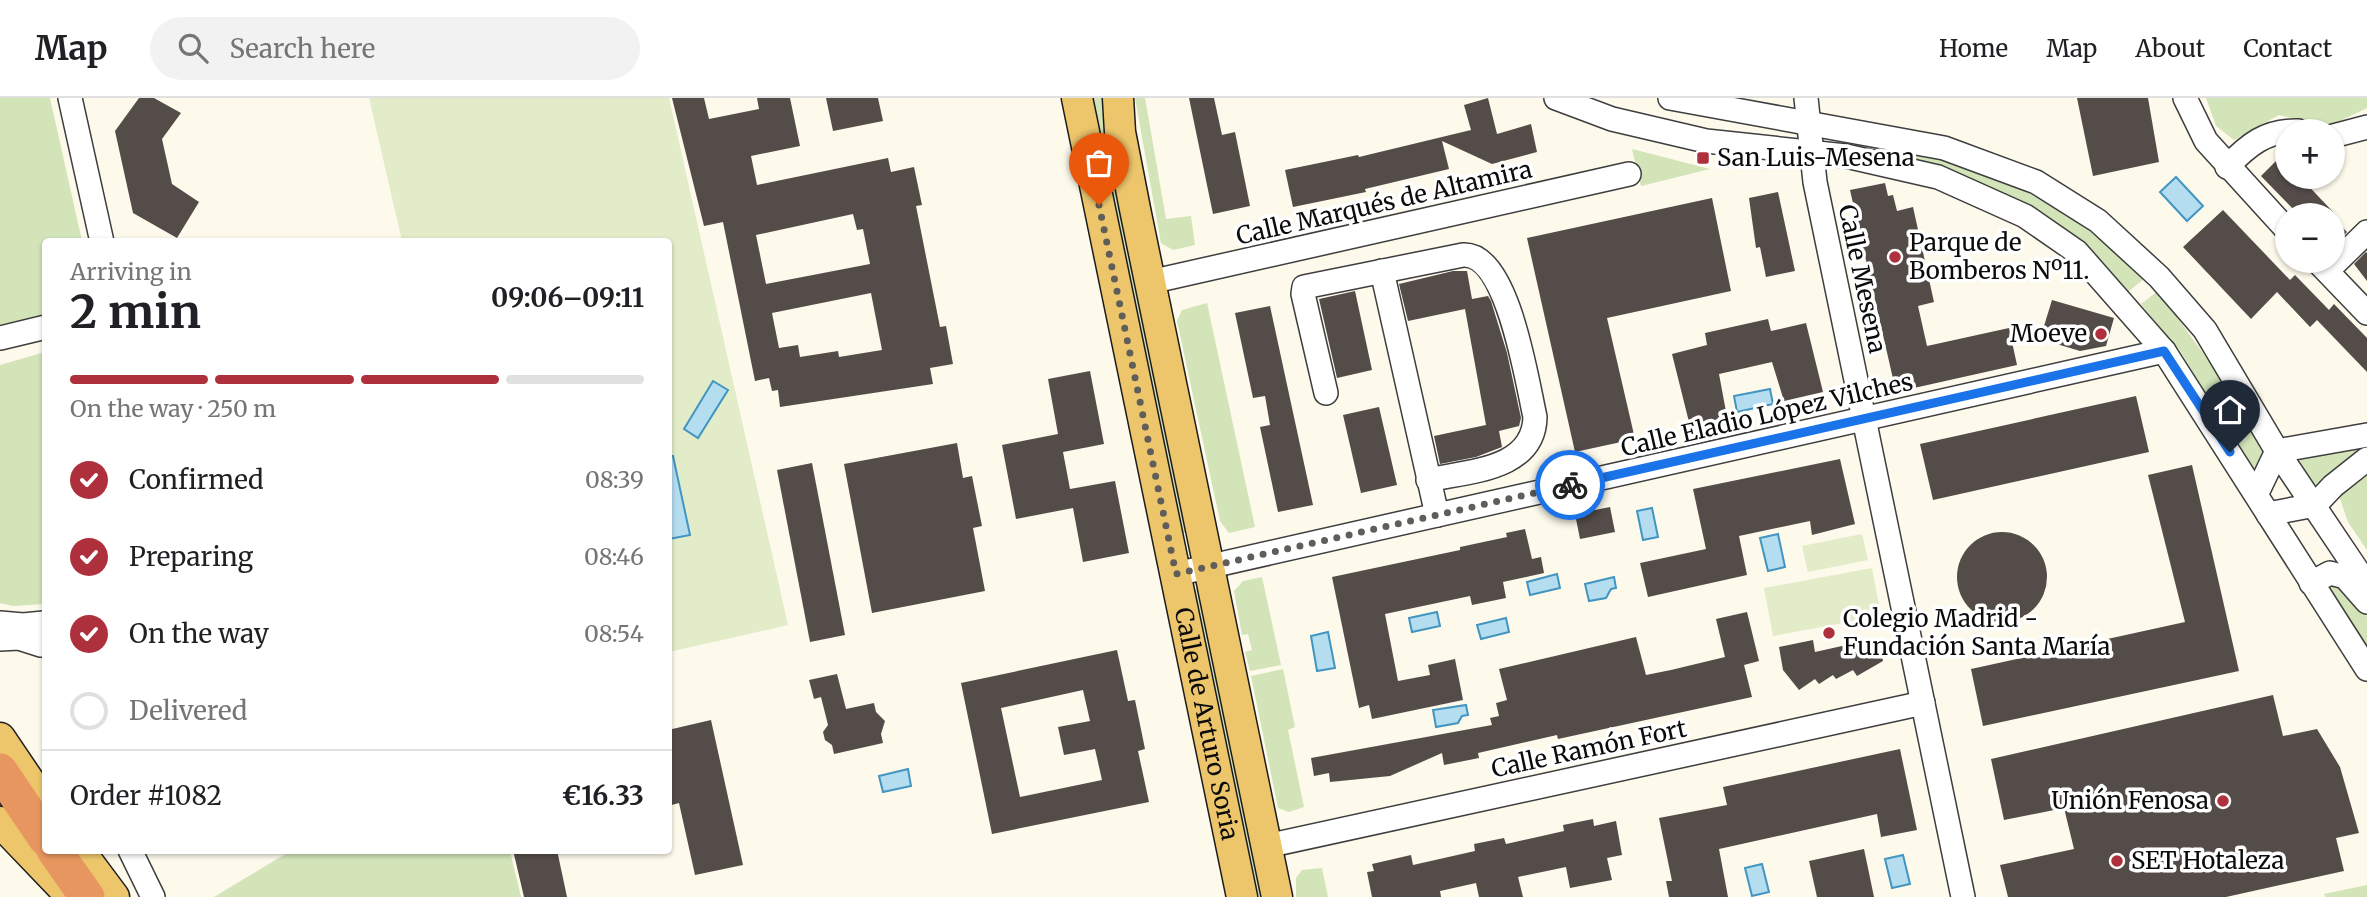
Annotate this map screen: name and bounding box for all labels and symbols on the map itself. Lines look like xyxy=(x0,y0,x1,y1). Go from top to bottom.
pin xyxy=(1069,133,1129,205)
place label: San Luis-Mesena xyxy=(1717,142,1915,173)
marker: San Luis-Mesena xyxy=(1695,150,1711,166)
street label: Calle Marqués de Altamira xyxy=(1233,153,1535,252)
street label: Calle Mesena xyxy=(1832,202,1893,356)
place label: Parque de Bomberos Nº11. xyxy=(1909,227,2089,286)
marker: Parque de Bomberos Nº11. xyxy=(1887,249,1903,265)
place label: Moeve xyxy=(2010,318,2087,349)
marker: Moeve xyxy=(2093,326,2109,342)
street label: Calle Eladio López Vilches xyxy=(1618,366,1916,463)
pin xyxy=(2200,380,2260,452)
courier xyxy=(1535,450,1605,520)
place label: Colegio Madrid - Fundación Santa María xyxy=(1843,603,2110,662)
street label: Calle de Arturo Soria xyxy=(1168,605,1246,843)
marker: Colegio Madrid - Fundación Santa María xyxy=(1821,625,1837,641)
street label: Calle Ramón Fort xyxy=(1488,713,1690,784)
place label: Unión Fenosa xyxy=(2051,785,2209,816)
marker: Unión Fenosa xyxy=(2215,793,2231,809)
place label: SET Hotaleza xyxy=(2131,845,2284,876)
marker: SET Hotaleza xyxy=(2109,853,2125,869)

